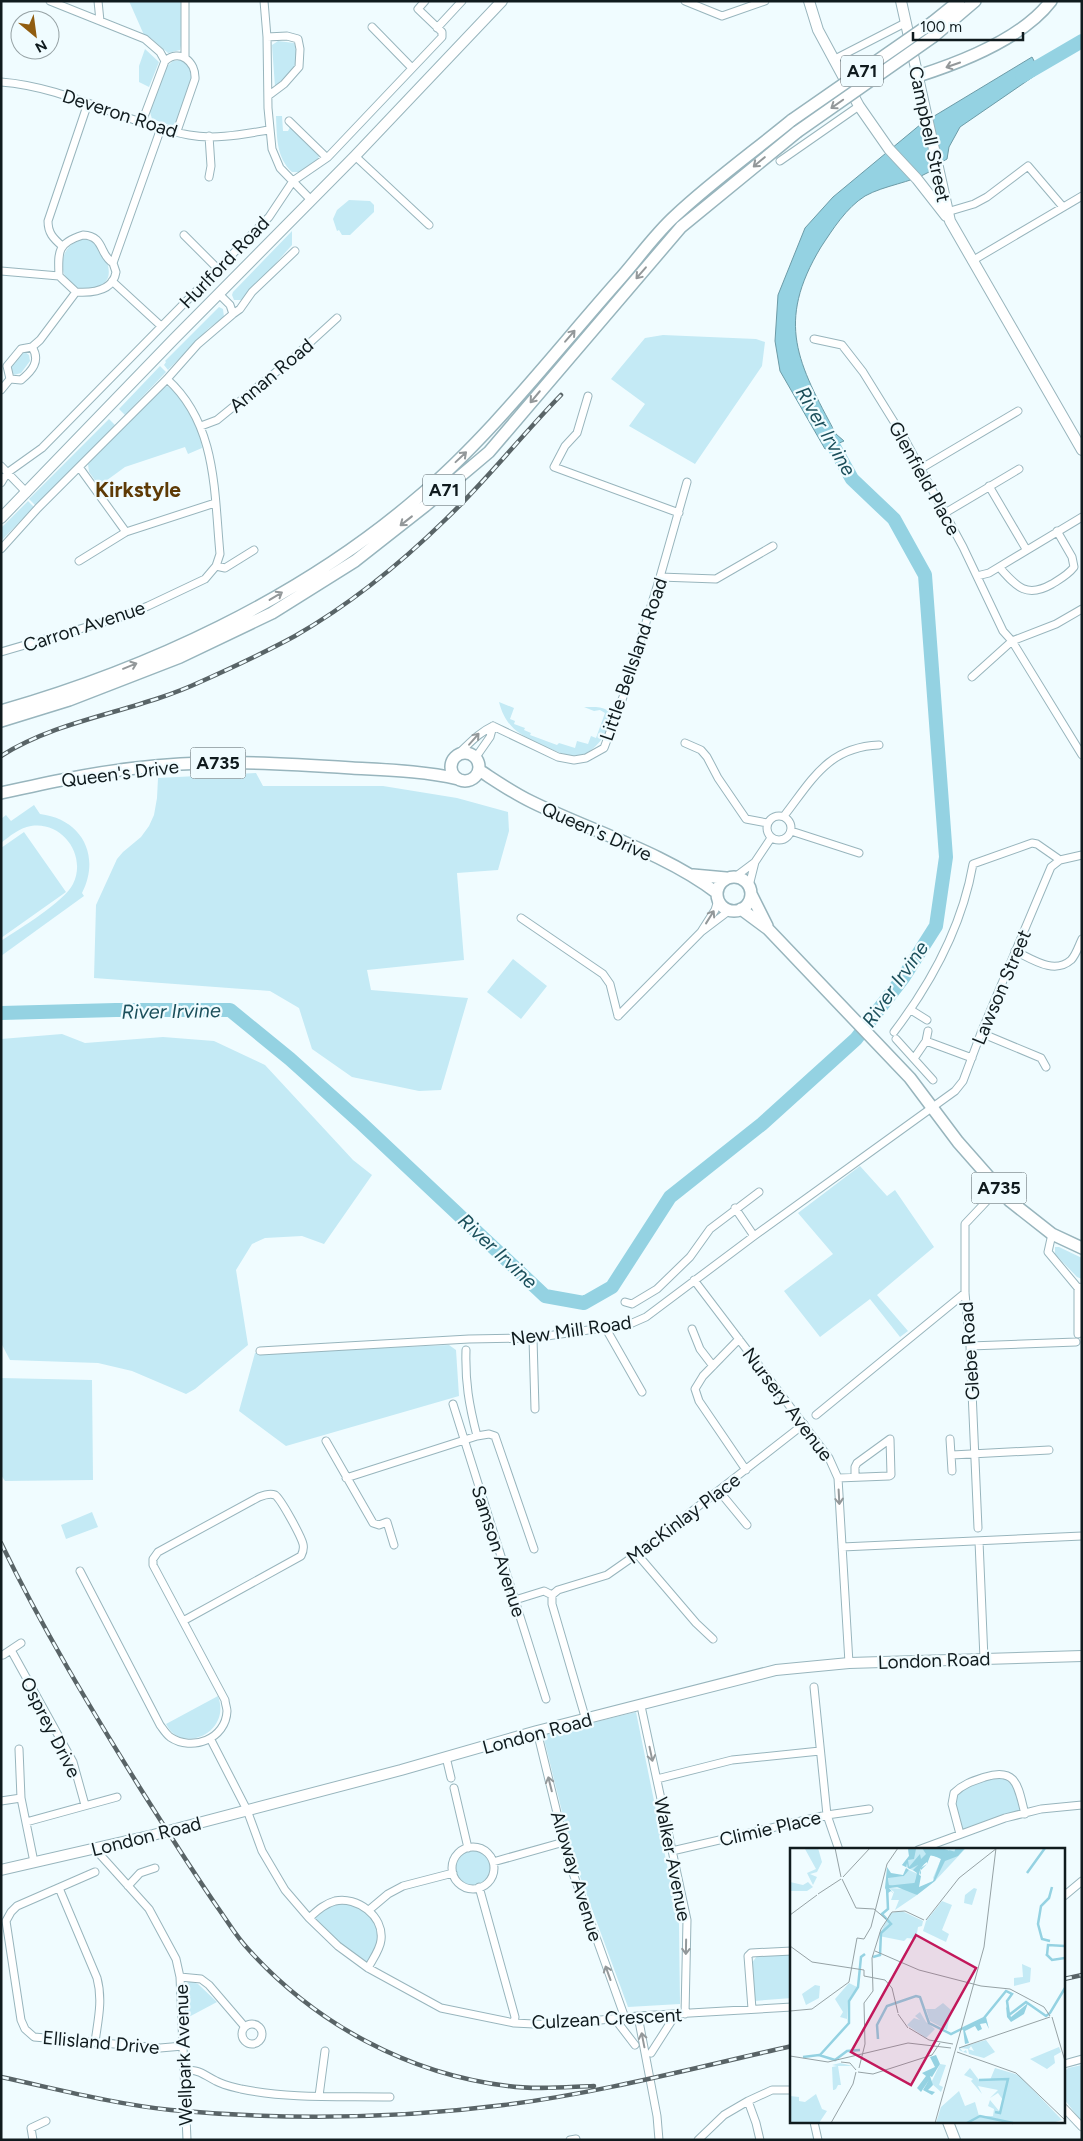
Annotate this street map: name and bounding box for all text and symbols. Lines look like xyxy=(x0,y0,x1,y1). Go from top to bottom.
north arrow xyxy=(10,10,60,60)
scale bar xyxy=(913,10,1023,42)
text: 100 m xyxy=(920,18,962,36)
text: N xyxy=(32,36,50,56)
road number: A71 xyxy=(841,56,883,86)
one-way arrow xyxy=(945,60,961,70)
street label: Campbell Street xyxy=(904,64,955,204)
street label: Deveron Road xyxy=(59,84,180,143)
one-way arrow xyxy=(831,99,844,110)
one-way arrow xyxy=(752,157,765,168)
street label: Hurlford Road xyxy=(175,211,274,313)
one-way arrow xyxy=(635,267,647,280)
one-way arrow xyxy=(564,330,575,343)
street label: Annan Road xyxy=(225,334,318,417)
water label: River Irvine xyxy=(791,382,861,480)
one-way arrow xyxy=(530,390,541,403)
street label: Glenfield Place xyxy=(884,417,965,539)
one-way arrow xyxy=(455,451,468,463)
road number: A71 xyxy=(423,474,465,506)
district label: Kirkstyle xyxy=(95,477,181,502)
one-way arrow xyxy=(400,516,413,527)
street label: Little Bellsland Road xyxy=(595,575,672,744)
one-way arrow xyxy=(269,591,283,601)
street label: Carron Avenue xyxy=(20,596,148,657)
one-way arrow xyxy=(121,661,137,670)
one-way arrow xyxy=(468,732,480,745)
road number: A735 xyxy=(190,748,246,778)
street label: Queen's Drive xyxy=(60,755,180,792)
street label: Queen's Drive xyxy=(538,797,655,866)
one-way arrow xyxy=(706,910,716,924)
street label: Lawson Street xyxy=(967,926,1036,1048)
water label: River Irvine xyxy=(857,936,933,1032)
water label: River Irvine xyxy=(121,998,221,1024)
road number: A735 xyxy=(972,1172,1026,1204)
water label: River Irvine xyxy=(453,1208,543,1294)
street label: Glebe Road xyxy=(955,1301,984,1401)
street label: New Mill Road xyxy=(509,1311,633,1350)
street label: Nursery Avenue xyxy=(737,1343,838,1466)
street label: MacKinlay Place xyxy=(622,1468,745,1569)
street label: Samson Avenue xyxy=(466,1482,531,1620)
one-way arrow xyxy=(835,1489,844,1505)
street label: London Road xyxy=(877,1647,991,1674)
street label: Osprey Drive xyxy=(15,1673,86,1781)
street label: London Road xyxy=(480,1708,595,1759)
one-way arrow xyxy=(647,1745,657,1761)
one-way arrow xyxy=(545,1777,554,1793)
street label: Walker Avenue xyxy=(649,1795,696,1923)
street label: Climie Place xyxy=(717,1806,823,1851)
street label: Alloway Avenue xyxy=(546,1808,607,1944)
street label: London Road xyxy=(89,1812,204,1861)
inset map xyxy=(790,1848,1066,2124)
one-way arrow xyxy=(682,1939,691,1955)
one-way arrow xyxy=(603,1965,612,1981)
street label: Wellpark Avenue xyxy=(170,1984,197,2126)
street label: Culzean Crescent xyxy=(531,2003,683,2034)
street label: Ellisland Drive xyxy=(42,2026,160,2059)
one-way arrow xyxy=(637,2032,647,2048)

